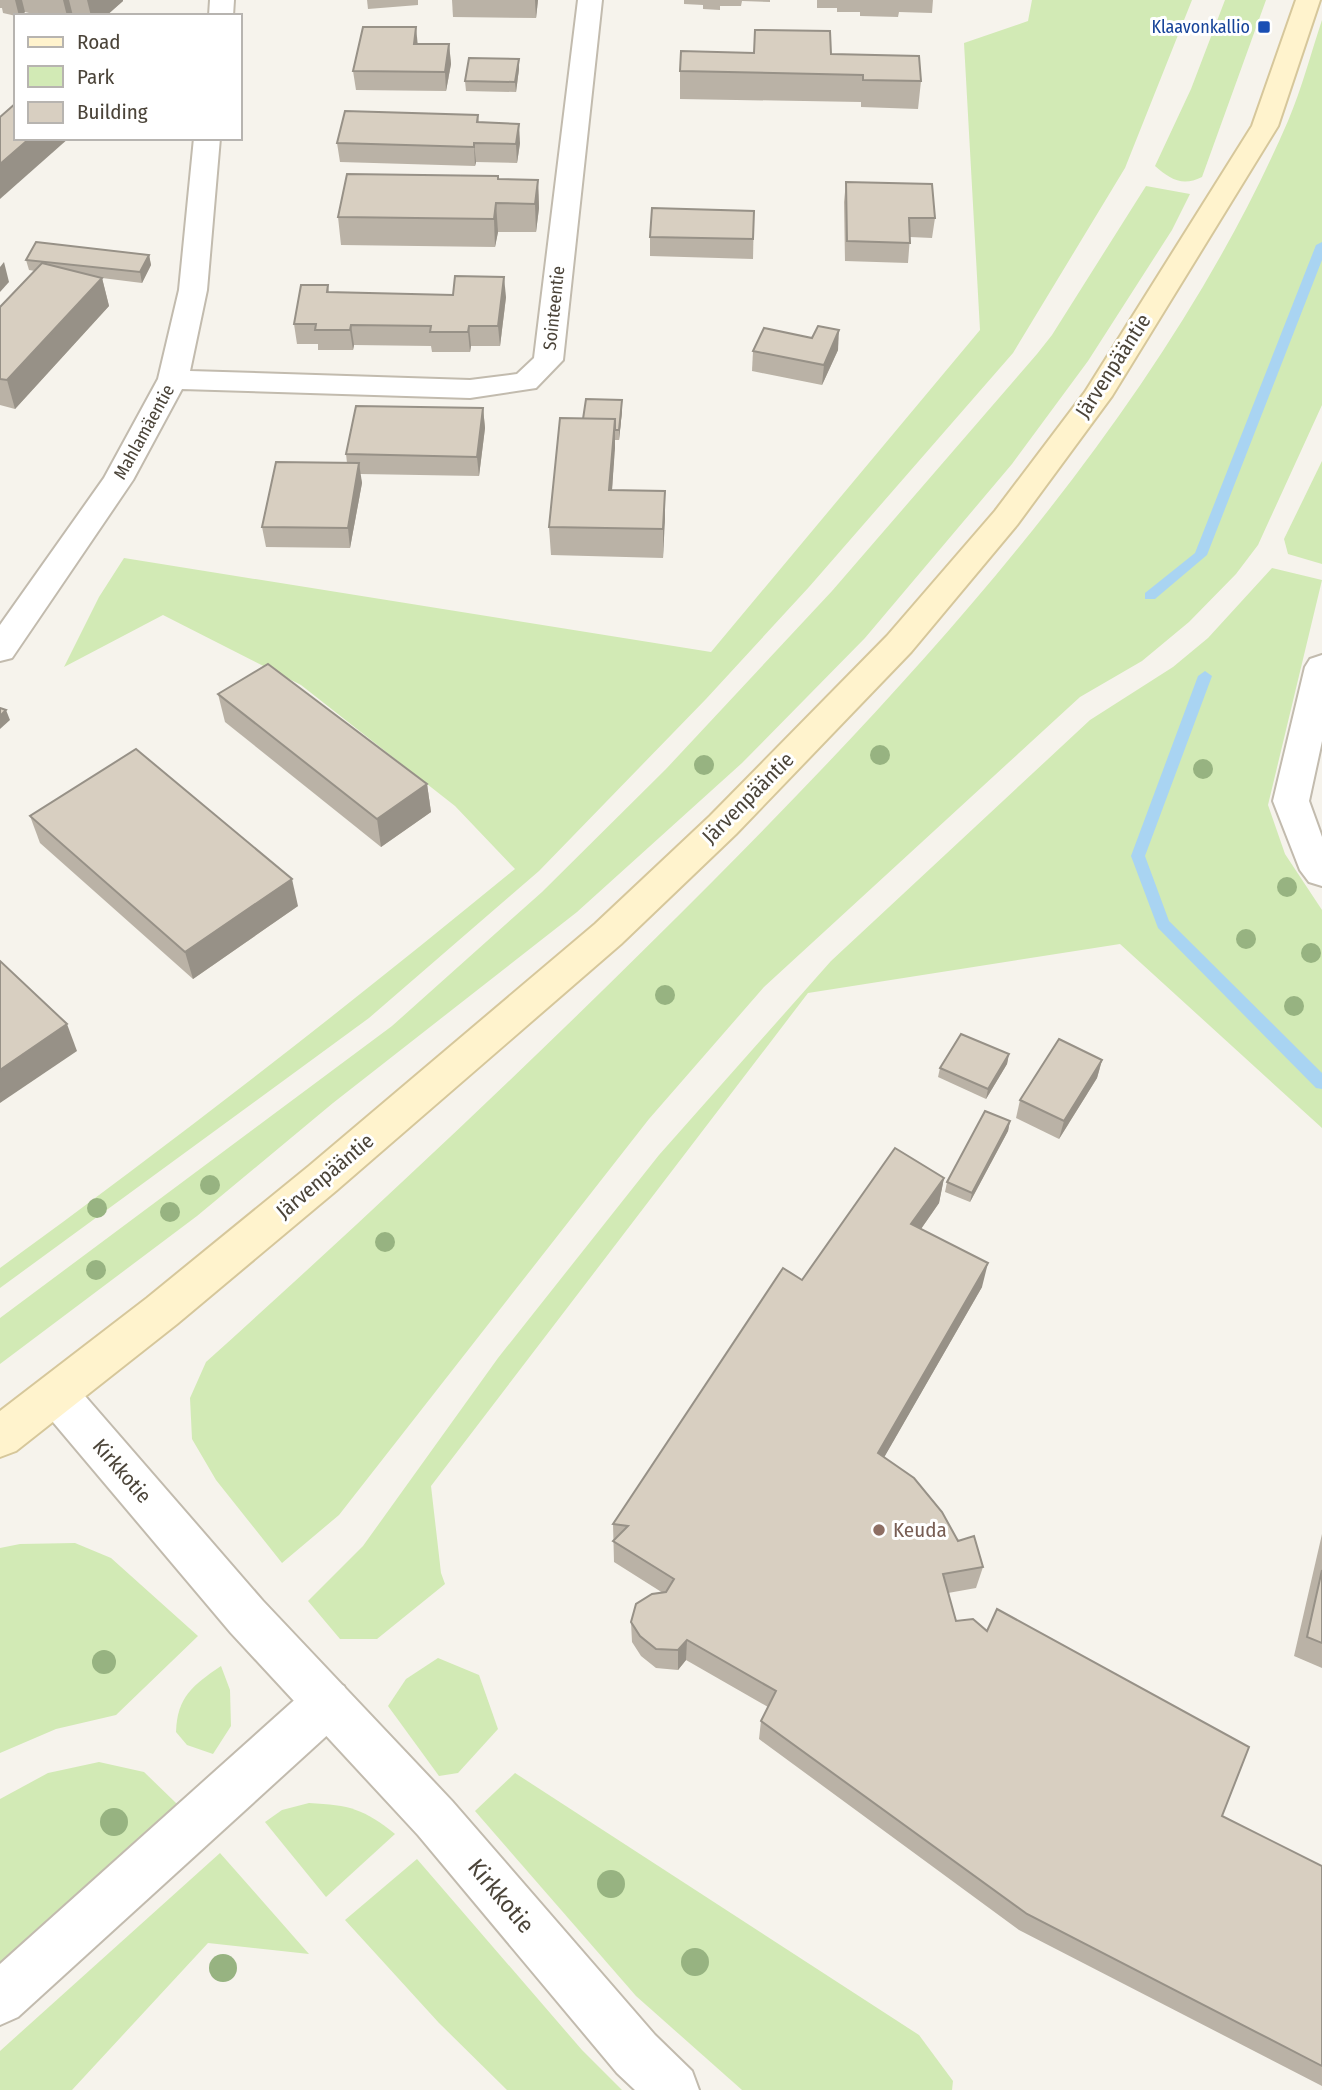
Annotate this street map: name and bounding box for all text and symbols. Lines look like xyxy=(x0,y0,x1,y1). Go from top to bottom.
legend xyxy=(14,14,242,140)
place label: Klaavonkallio xyxy=(1151,16,1250,38)
marker: Klaavonkallio xyxy=(1256,19,1272,35)
text: Road xyxy=(77,29,121,55)
text: Park xyxy=(77,64,115,90)
text: Building xyxy=(77,99,148,125)
street label: Sointeentie xyxy=(539,265,569,351)
street label: Järvenpääntie xyxy=(1070,309,1156,423)
street label: Mahlamäentie xyxy=(109,381,179,483)
street label: Järvenpääntie xyxy=(697,747,799,849)
street label: Järvenpääntie xyxy=(271,1128,379,1224)
street label: Kirkkotie xyxy=(87,1434,157,1508)
place label: Keuda xyxy=(893,1517,947,1543)
marker: Keuda xyxy=(871,1522,887,1538)
street label: Kirkkotie xyxy=(462,1853,540,1939)

